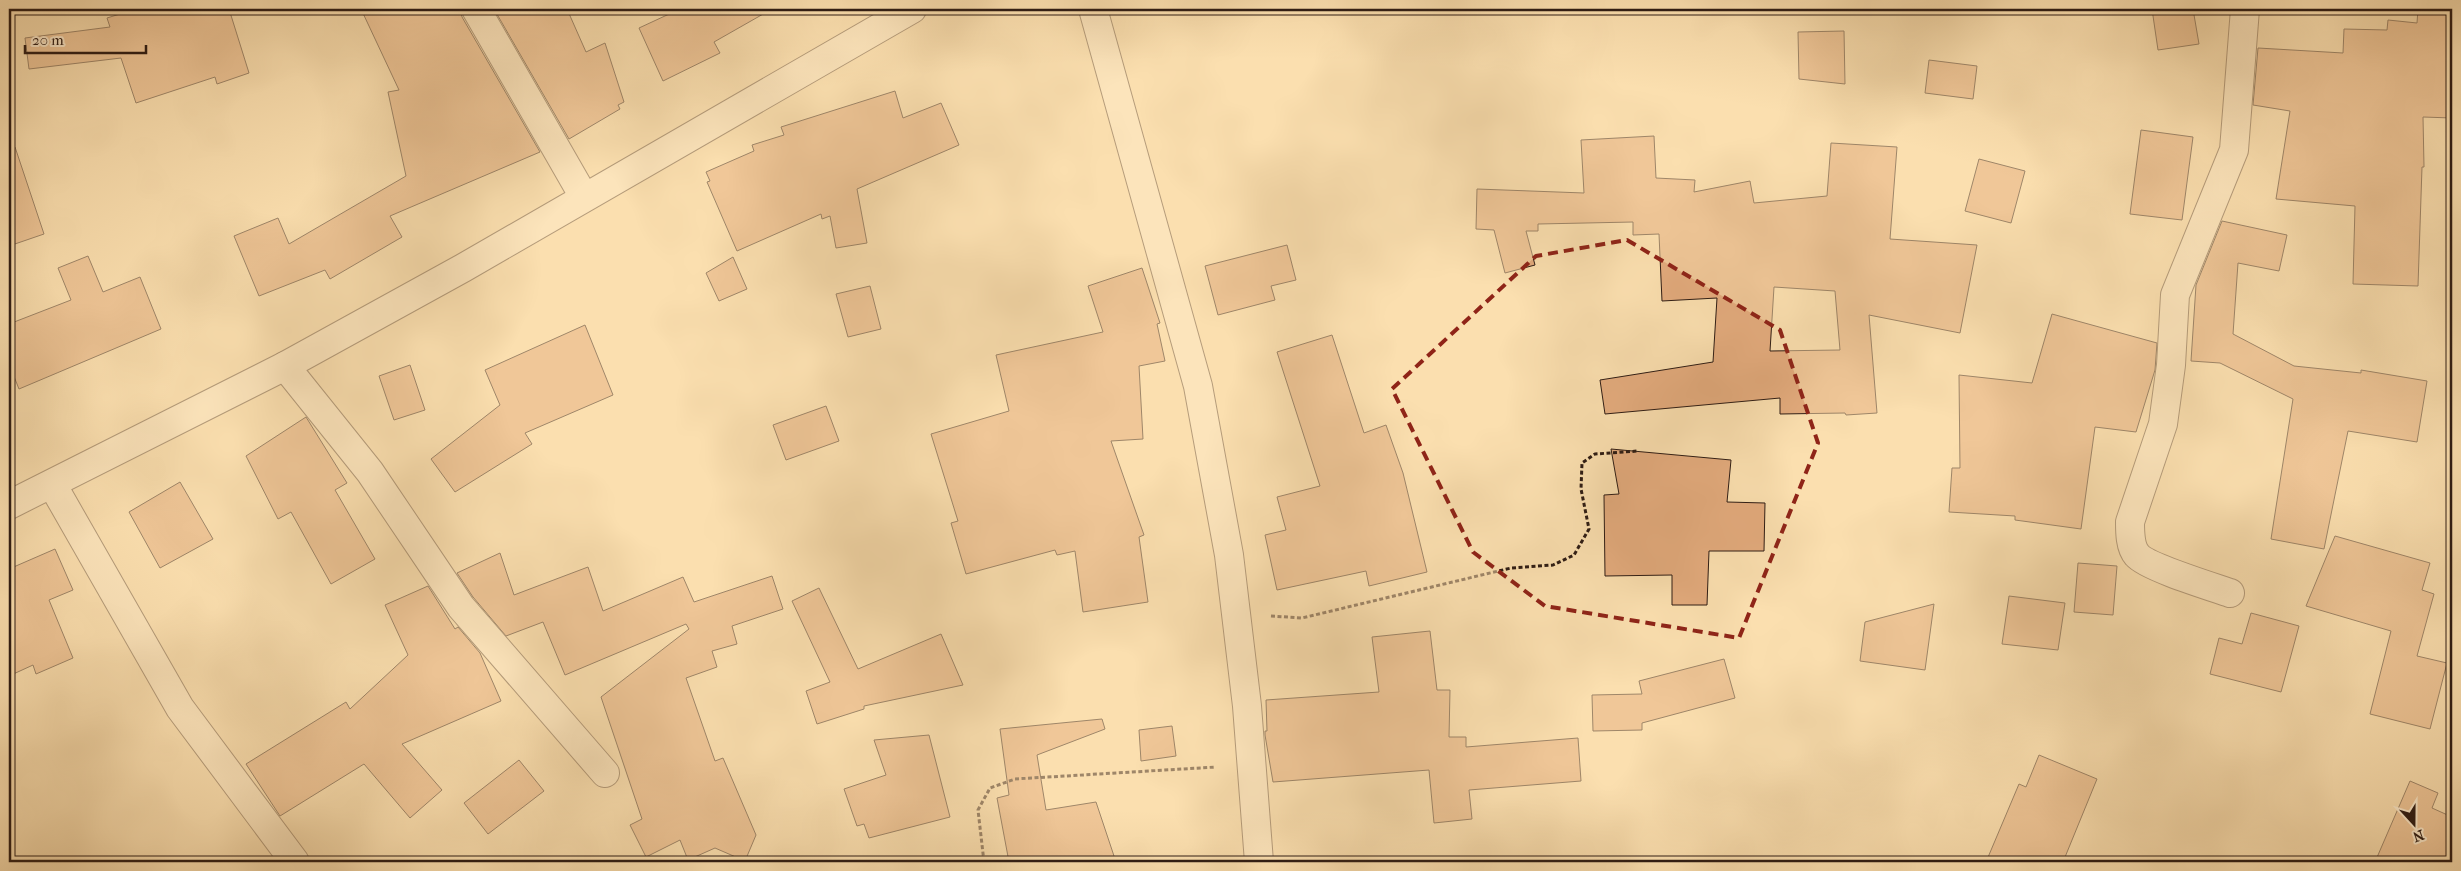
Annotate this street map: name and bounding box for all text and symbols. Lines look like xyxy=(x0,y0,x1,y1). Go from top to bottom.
scale bar xyxy=(25,22,146,54)
text: 20 m xyxy=(32,31,64,49)
north arrow xyxy=(2388,798,2438,848)
text: N xyxy=(2410,826,2426,846)

